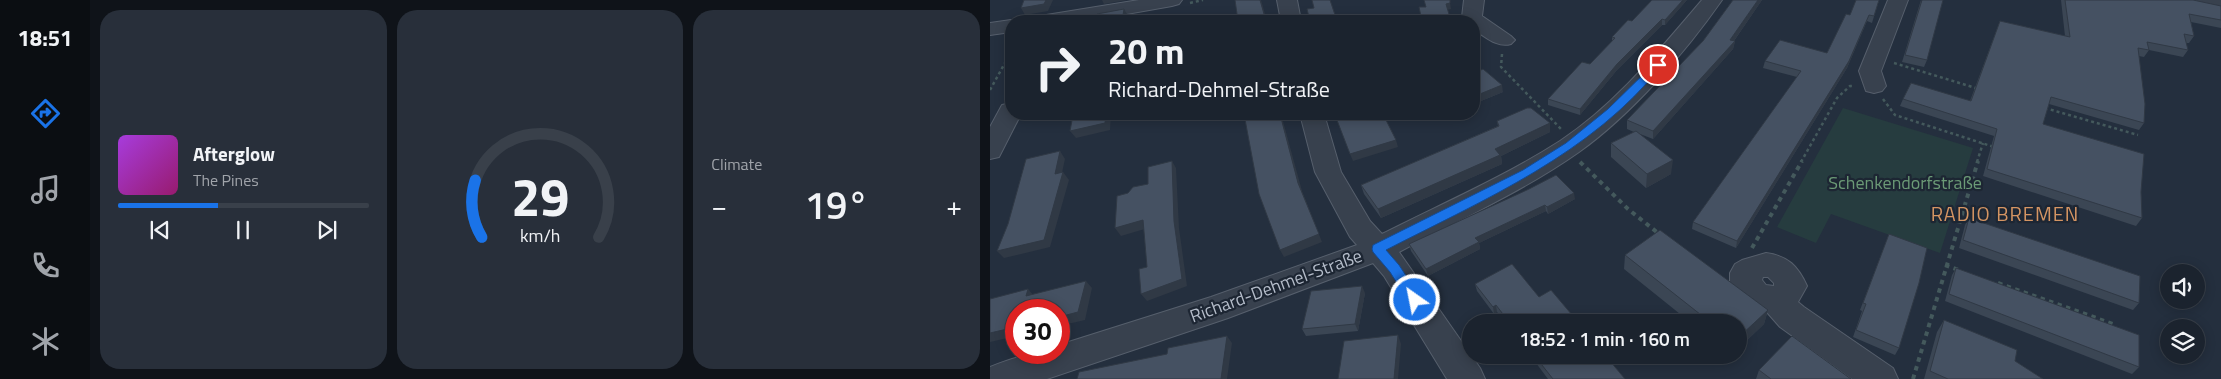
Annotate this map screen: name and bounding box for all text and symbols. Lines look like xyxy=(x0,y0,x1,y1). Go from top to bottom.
text: 18:51 xyxy=(18,21,72,55)
text: 20 m xyxy=(1108,24,1184,78)
icon: right xyxy=(1025,35,1090,100)
pin xyxy=(1637,44,1679,86)
icon: arrive xyxy=(1644,51,1672,79)
text: Richard-Dehmel-Straße xyxy=(1108,72,1330,106)
icon: directions xyxy=(28,96,63,131)
text: Afterglow xyxy=(193,139,275,168)
text: Climate xyxy=(711,152,762,176)
text: 29 xyxy=(511,157,569,236)
text: The Pines xyxy=(193,168,259,192)
park label: Schenkendorfstraße xyxy=(1828,169,1982,196)
icon: music xyxy=(28,172,63,207)
text: 19° xyxy=(805,176,869,234)
text: − xyxy=(711,184,727,227)
text: + xyxy=(946,184,962,227)
district label: RADIO BREMEN xyxy=(1931,198,2079,229)
icon: previous xyxy=(146,216,174,244)
icon: pause xyxy=(229,216,257,244)
icon: next xyxy=(313,216,341,244)
text: km/h xyxy=(520,222,560,249)
street label: Richard-Dehmel-Straße xyxy=(1186,242,1366,329)
icon: phone xyxy=(28,248,63,283)
map controls xyxy=(2160,264,2205,364)
button: sound xyxy=(2160,264,2205,309)
position arrow xyxy=(1388,273,1440,325)
speed limit sign: 30 xyxy=(1005,299,1070,364)
button: layers xyxy=(2160,319,2205,364)
icon: climate xyxy=(28,324,63,359)
text: 18:52 · 1 min · 160 m xyxy=(1519,324,1690,353)

